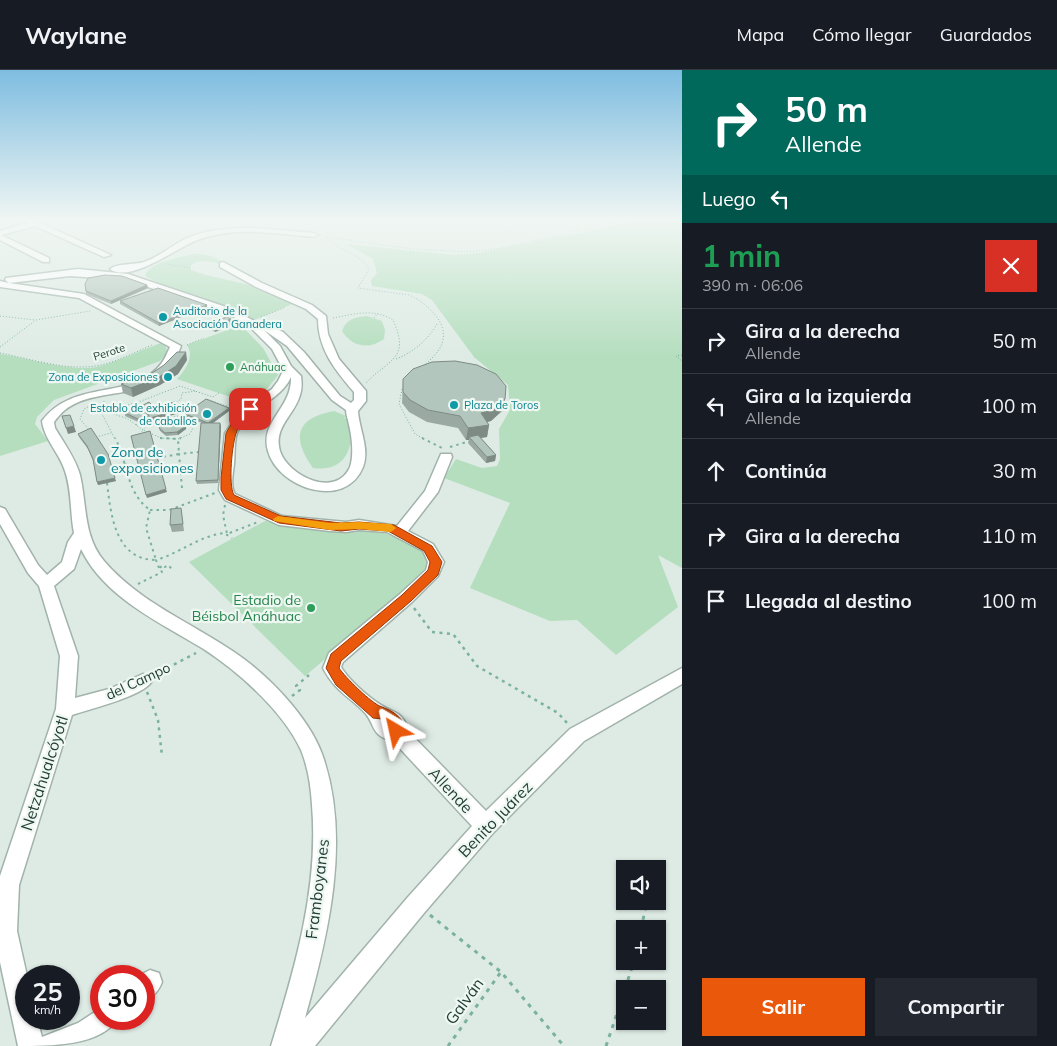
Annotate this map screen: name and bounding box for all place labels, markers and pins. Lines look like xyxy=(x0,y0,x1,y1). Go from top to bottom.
place label: Auditorio de la Asociación Ganadera xyxy=(173,304,282,331)
marker: Auditorio de la Asociación Ganadera xyxy=(157,311,169,323)
place label: Anáhuac xyxy=(240,360,287,374)
marker: Anáhuac xyxy=(224,361,236,373)
place label: Zona de Exposiciones xyxy=(48,370,158,384)
marker: Zona de Exposiciones xyxy=(162,371,174,383)
pin xyxy=(229,388,271,430)
place label: Plaza de Toros xyxy=(464,398,539,412)
marker: Plaza de Toros xyxy=(448,399,460,411)
place label: Establo de exhibición de caballos xyxy=(90,401,197,428)
marker: Establo de exhibición de caballos xyxy=(201,408,213,420)
place label: Zona de exposiciones xyxy=(111,443,194,477)
marker: Zona de exposiciones xyxy=(95,454,107,466)
place label: Estadio de Béisbol Anáhuac xyxy=(192,591,301,625)
marker: Estadio de Béisbol Anáhuac xyxy=(305,602,317,614)

